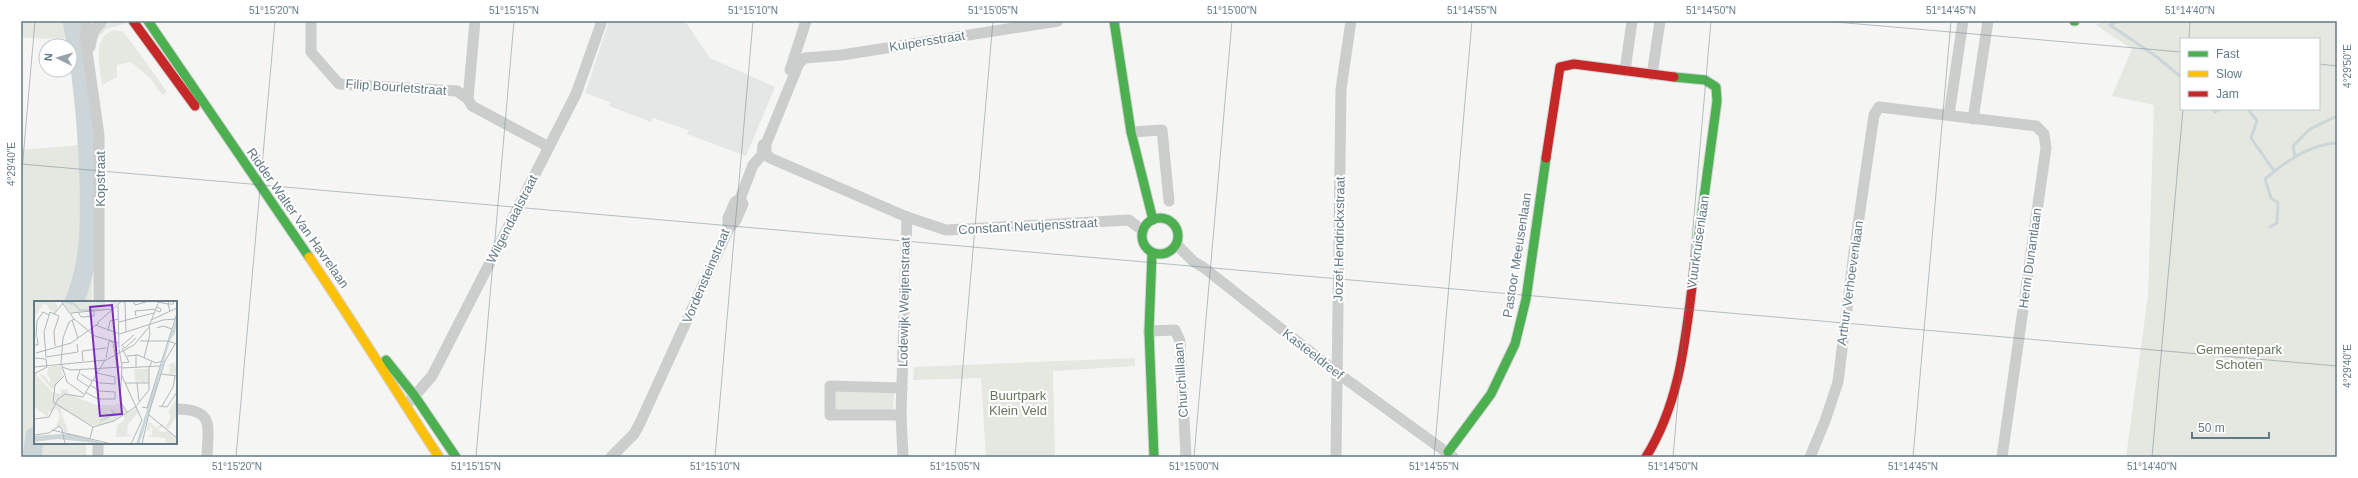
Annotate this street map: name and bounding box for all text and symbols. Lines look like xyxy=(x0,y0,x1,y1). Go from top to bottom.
text: 51°15'20"N xyxy=(249,5,299,16)
text: 51°15'15"N xyxy=(489,5,539,16)
text: 51°15'10"N xyxy=(728,5,778,16)
text: 51°15'05"N xyxy=(968,5,1018,16)
text: 51°15'00"N xyxy=(1207,5,1257,16)
text: 51°14'55"N xyxy=(1447,5,1497,16)
text: 51°14'50"N xyxy=(1686,5,1736,16)
text: 51°14'45"N xyxy=(1926,5,1976,16)
text: 51°14'40"N xyxy=(2165,5,2215,16)
street label: Kuipersstraat xyxy=(888,28,966,54)
north arrow xyxy=(38,38,78,78)
legend xyxy=(2180,38,2320,110)
text: 4°29'50"E xyxy=(2342,44,2353,88)
text: Fast xyxy=(2216,47,2240,61)
text: N xyxy=(42,53,54,62)
text: Slow xyxy=(2216,67,2242,81)
street label: Filip Bourletstraat xyxy=(345,76,447,98)
text: Jam xyxy=(2216,87,2239,101)
text: 4°29'40"E xyxy=(6,142,17,186)
street label: Ridder Walter Van Havrelaan xyxy=(244,145,352,291)
street label: Kopstraat xyxy=(93,151,108,207)
street label: Wilgendaalstraat xyxy=(483,172,541,266)
street label: Jozef Hendrickxstraat xyxy=(1330,176,1348,302)
street label: Pastoor Meeusenlaan xyxy=(1500,191,1534,319)
street label: Vuurkruisenlaan xyxy=(1684,195,1712,289)
street label: Henri Dunantlaan xyxy=(2016,207,2044,309)
street label: Constant Neutjensstraat xyxy=(958,215,1098,237)
street label: Arthur Verhoevenlaan xyxy=(1834,220,1866,346)
street label: Vordensteinstraat xyxy=(679,226,733,326)
street label: Lodewijk Weijtenstraat xyxy=(895,237,913,367)
inset map xyxy=(34,301,177,444)
street label: Kasteeldreef xyxy=(1280,326,1347,383)
street label: Churchilllaan xyxy=(1171,342,1191,418)
park label: Gemeentepark Schoten xyxy=(2196,342,2282,372)
text: 4°29'40"E xyxy=(2342,344,2353,388)
park label: Buurtpark Klein Veld xyxy=(989,388,1047,418)
scale bar xyxy=(2192,414,2269,440)
text: 50 m xyxy=(2198,421,2225,435)
text: 51°15'20"N xyxy=(212,461,262,472)
text: 51°15'15"N xyxy=(451,461,501,472)
text: 51°15'10"N xyxy=(690,461,740,472)
text: 51°15'05"N xyxy=(930,461,980,472)
text: 51°15'00"N xyxy=(1169,461,1219,472)
text: 51°14'55"N xyxy=(1409,461,1459,472)
text: 51°14'50"N xyxy=(1648,461,1698,472)
text: 51°14'45"N xyxy=(1888,461,1938,472)
text: 51°14'40"N xyxy=(2127,461,2177,472)

